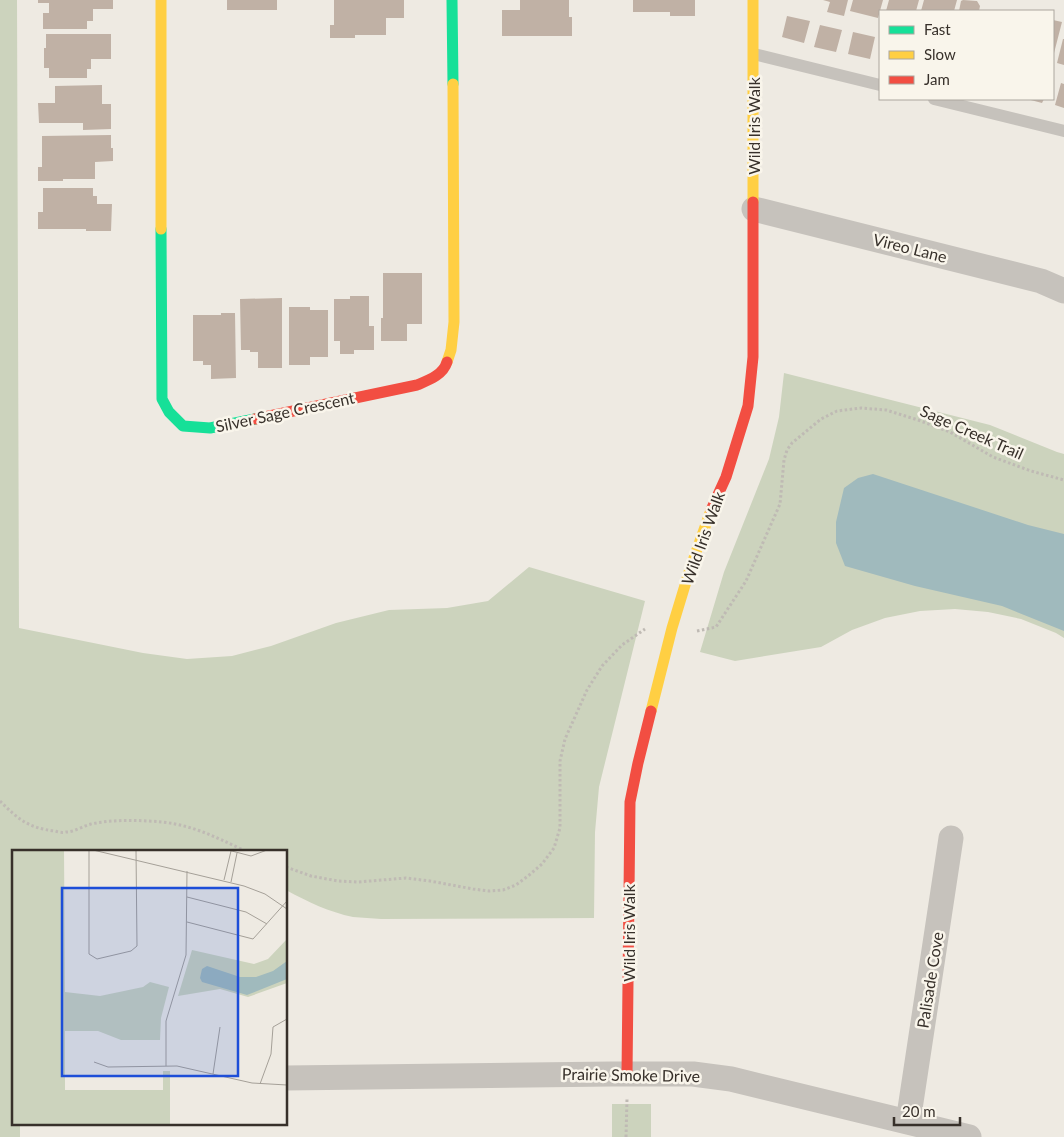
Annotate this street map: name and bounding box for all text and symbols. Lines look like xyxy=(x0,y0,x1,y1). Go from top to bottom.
legend xyxy=(879,10,1054,100)
text: Fast xyxy=(924,20,951,38)
text: Slow xyxy=(924,45,956,63)
text: Jam xyxy=(924,70,950,88)
street label: Wild Iris Walk xyxy=(744,76,763,175)
street label: Vireo Lane xyxy=(871,229,949,266)
street label: Silver Sage Crescent xyxy=(214,387,356,436)
street label: Sage Creek Trail xyxy=(918,400,1027,463)
street label: Wild Iris Walk xyxy=(677,488,728,587)
inset map xyxy=(12,850,288,1124)
street label: Wild Iris Walk xyxy=(619,883,638,982)
street label: Palisade Cove xyxy=(913,930,946,1029)
street label: Prairie Smoke Drive xyxy=(562,1064,700,1085)
scale bar xyxy=(894,1094,960,1126)
text: 20 m xyxy=(902,1102,936,1120)

